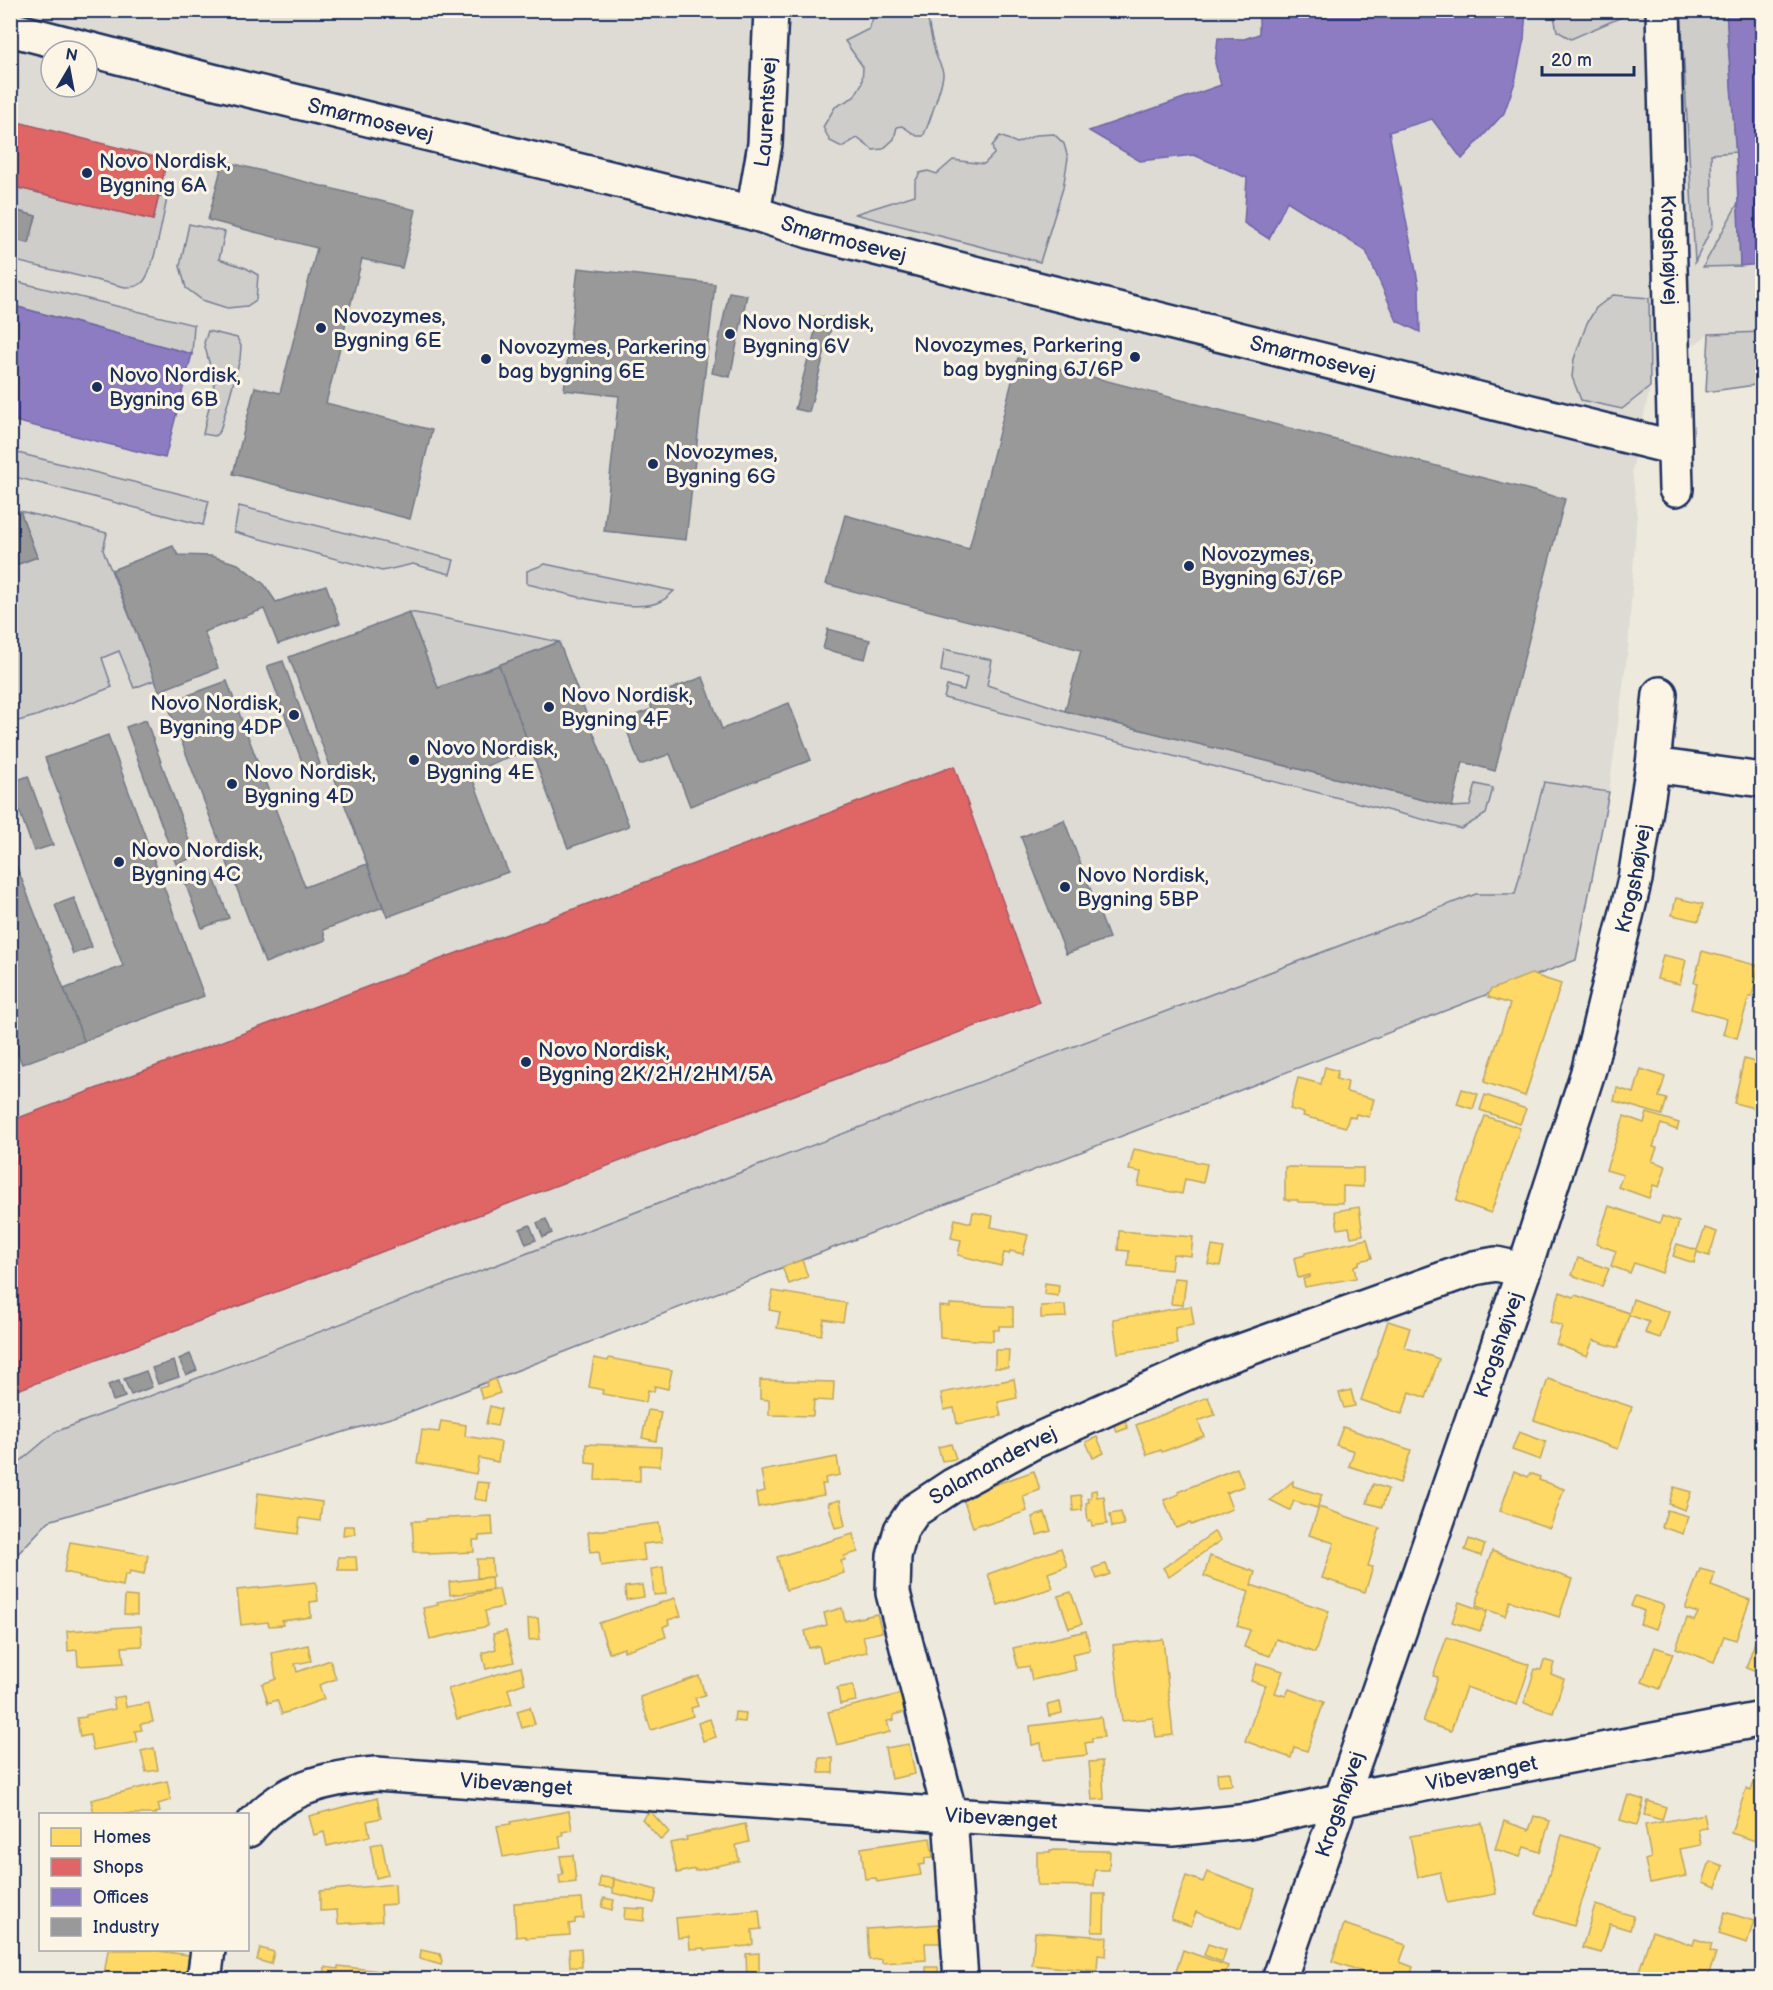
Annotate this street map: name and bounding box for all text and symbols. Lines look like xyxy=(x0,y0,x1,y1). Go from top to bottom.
north arrow xyxy=(39,39,99,99)
scale bar xyxy=(1542,39,1634,77)
text: N xyxy=(64,45,79,66)
text: 20 m xyxy=(1551,50,1592,71)
street label: Laurentsvej xyxy=(749,56,782,169)
street label: Smørmosevej xyxy=(305,93,436,148)
place label: Novo Nordisk, Bygning 6A xyxy=(99,149,231,198)
marker: Novo Nordisk, Bygning 6A xyxy=(80,166,94,180)
street label: Krogshøjvej xyxy=(1655,194,1683,306)
street label: Smørmosevej xyxy=(778,211,909,268)
place label: Novozymes, Bygning 6E xyxy=(333,304,446,353)
place label: Novo Nordisk, Bygning 6V xyxy=(742,310,874,359)
marker: Novozymes, Bygning 6E xyxy=(314,321,328,335)
marker: Novo Nordisk, Bygning 6V xyxy=(723,327,737,341)
street label: Smørmosevej xyxy=(1247,331,1378,386)
place label: Novozymes, Parkering bag bygning 6J/6P xyxy=(914,333,1123,382)
place label: Novozymes, Parkering bag bygning 6E xyxy=(498,335,707,384)
marker: Novozymes, Parkering bag bygning 6J/6P xyxy=(1128,350,1142,364)
marker: Novozymes, Parkering bag bygning 6E xyxy=(479,352,493,366)
place label: Novo Nordisk, Bygning 6B xyxy=(109,363,241,412)
marker: Novo Nordisk, Bygning 6B xyxy=(90,380,104,394)
place label: Novozymes, Bygning 6G xyxy=(665,440,778,489)
marker: Novozymes, Bygning 6G xyxy=(646,457,660,471)
place label: Novozymes, Bygning 6J/6P xyxy=(1201,542,1343,591)
marker: Novozymes, Bygning 6J/6P xyxy=(1182,559,1196,573)
place label: Novo Nordisk, Bygning 4F xyxy=(561,683,693,732)
place label: Novo Nordisk, Bygning 4DP xyxy=(150,691,282,740)
marker: Novo Nordisk, Bygning 4F xyxy=(542,700,556,714)
marker: Novo Nordisk, Bygning 4DP xyxy=(287,708,301,722)
place label: Novo Nordisk, Bygning 4E xyxy=(426,736,558,785)
marker: Novo Nordisk, Bygning 4E xyxy=(407,753,421,767)
place label: Novo Nordisk, Bygning 4D xyxy=(244,760,376,809)
marker: Novo Nordisk, Bygning 4D xyxy=(225,777,239,791)
street label: Krogshøjvej xyxy=(1610,822,1656,936)
place label: Novo Nordisk, Bygning 4C xyxy=(131,838,263,887)
marker: Novo Nordisk, Bygning 4C xyxy=(112,855,126,869)
place label: Novo Nordisk, Bygning 5BP xyxy=(1077,863,1209,912)
marker: Novo Nordisk, Bygning 5BP xyxy=(1058,880,1072,894)
place label: Novo Nordisk, Bygning 2K/2H/2HM/5A xyxy=(538,1038,773,1087)
marker: Novo Nordisk, Bygning 2K/2H/2HM/5A xyxy=(519,1055,533,1069)
street label: Krogshøjvej xyxy=(1469,1289,1529,1401)
street label: Salamandervej xyxy=(925,1421,1061,1510)
street label: Krogshøjvej xyxy=(1310,1748,1370,1861)
street label: Vibevænget xyxy=(1424,1751,1540,1797)
street label: Vibevænget xyxy=(459,1768,574,1801)
street label: Vibevænget xyxy=(944,1803,1059,1835)
legend xyxy=(39,1813,249,1951)
text: Homes xyxy=(93,1827,151,1848)
text: Shops xyxy=(93,1857,144,1878)
text: Offices xyxy=(93,1887,149,1908)
text: Industry xyxy=(93,1917,160,1938)

